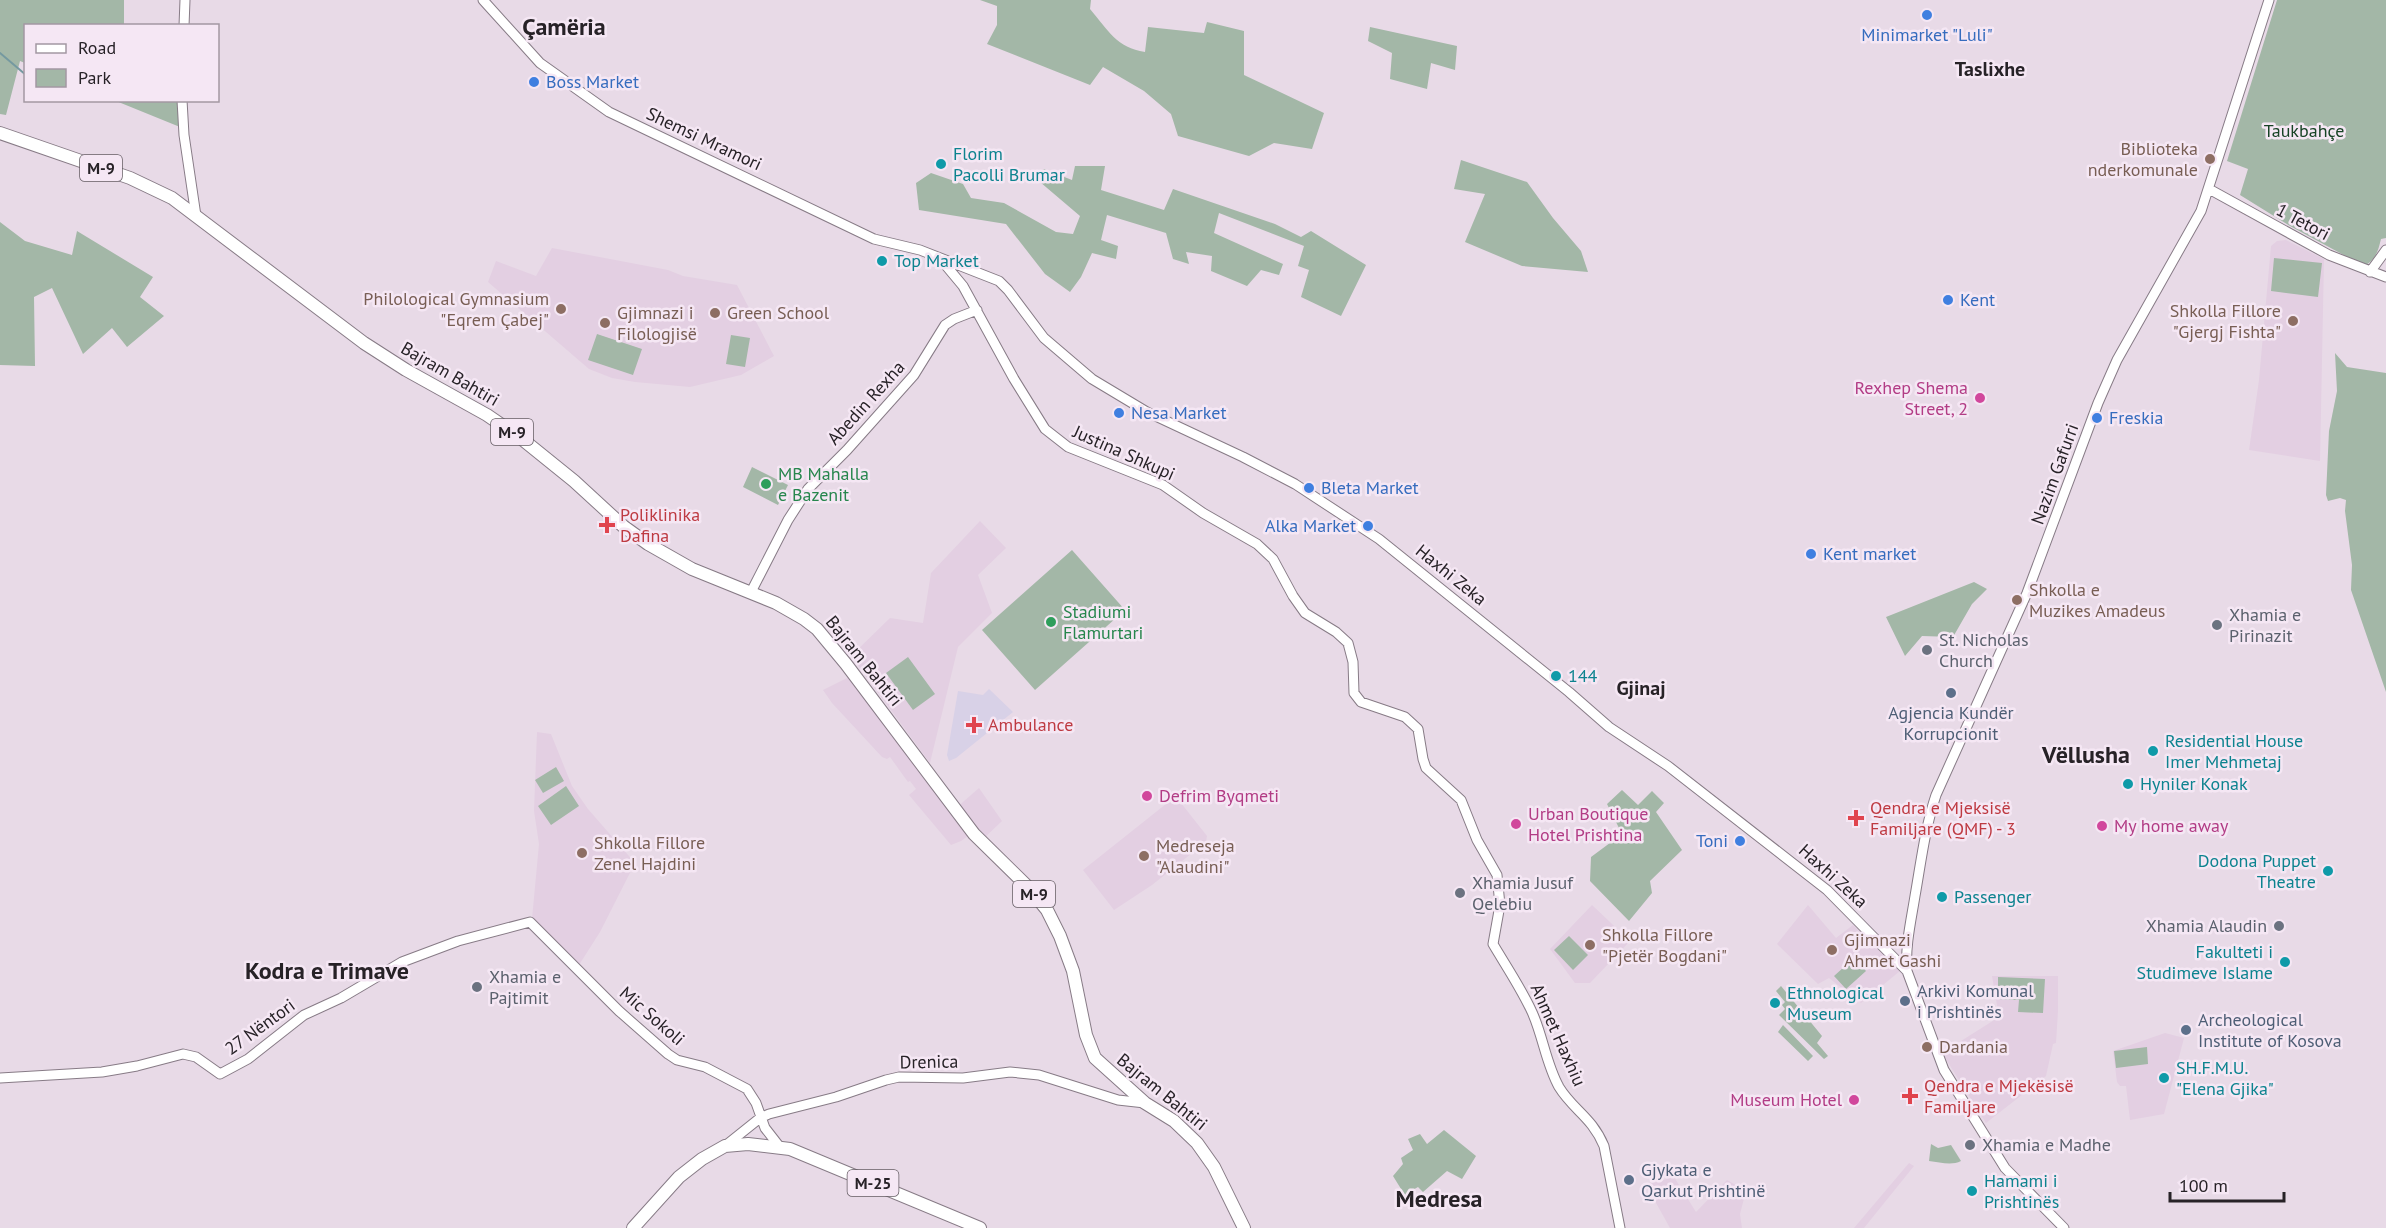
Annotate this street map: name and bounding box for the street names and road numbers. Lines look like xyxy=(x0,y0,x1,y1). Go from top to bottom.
street label: Shemsi Mramori xyxy=(643,102,766,175)
road number: M-9 xyxy=(80,155,122,181)
street label: 1 Tetori xyxy=(2272,198,2334,245)
street label: Bajram Bahtiri xyxy=(397,336,504,411)
street label: Abedin Rexha xyxy=(822,356,909,449)
road number: M-9 xyxy=(491,419,533,445)
street label: Justina Shkupi xyxy=(1069,419,1179,485)
street label: Nazim Gafurri xyxy=(2026,420,2083,527)
street label: Haxhi Zeka xyxy=(1411,539,1492,610)
street label: Bajram Bahtiri xyxy=(821,611,908,711)
street label: Haxhi Zeka xyxy=(1794,839,1873,913)
road number: M-9 xyxy=(1013,881,1055,907)
street label: Ahmet Haxhiu xyxy=(1526,980,1591,1090)
street label: Mic Sokoli xyxy=(615,981,690,1050)
street label: 27 Nëntori xyxy=(220,993,299,1060)
street label: Bajram Bahtiri xyxy=(1112,1048,1212,1135)
street label: Drenica xyxy=(899,1049,959,1074)
road number: M-25 xyxy=(848,1170,898,1196)

